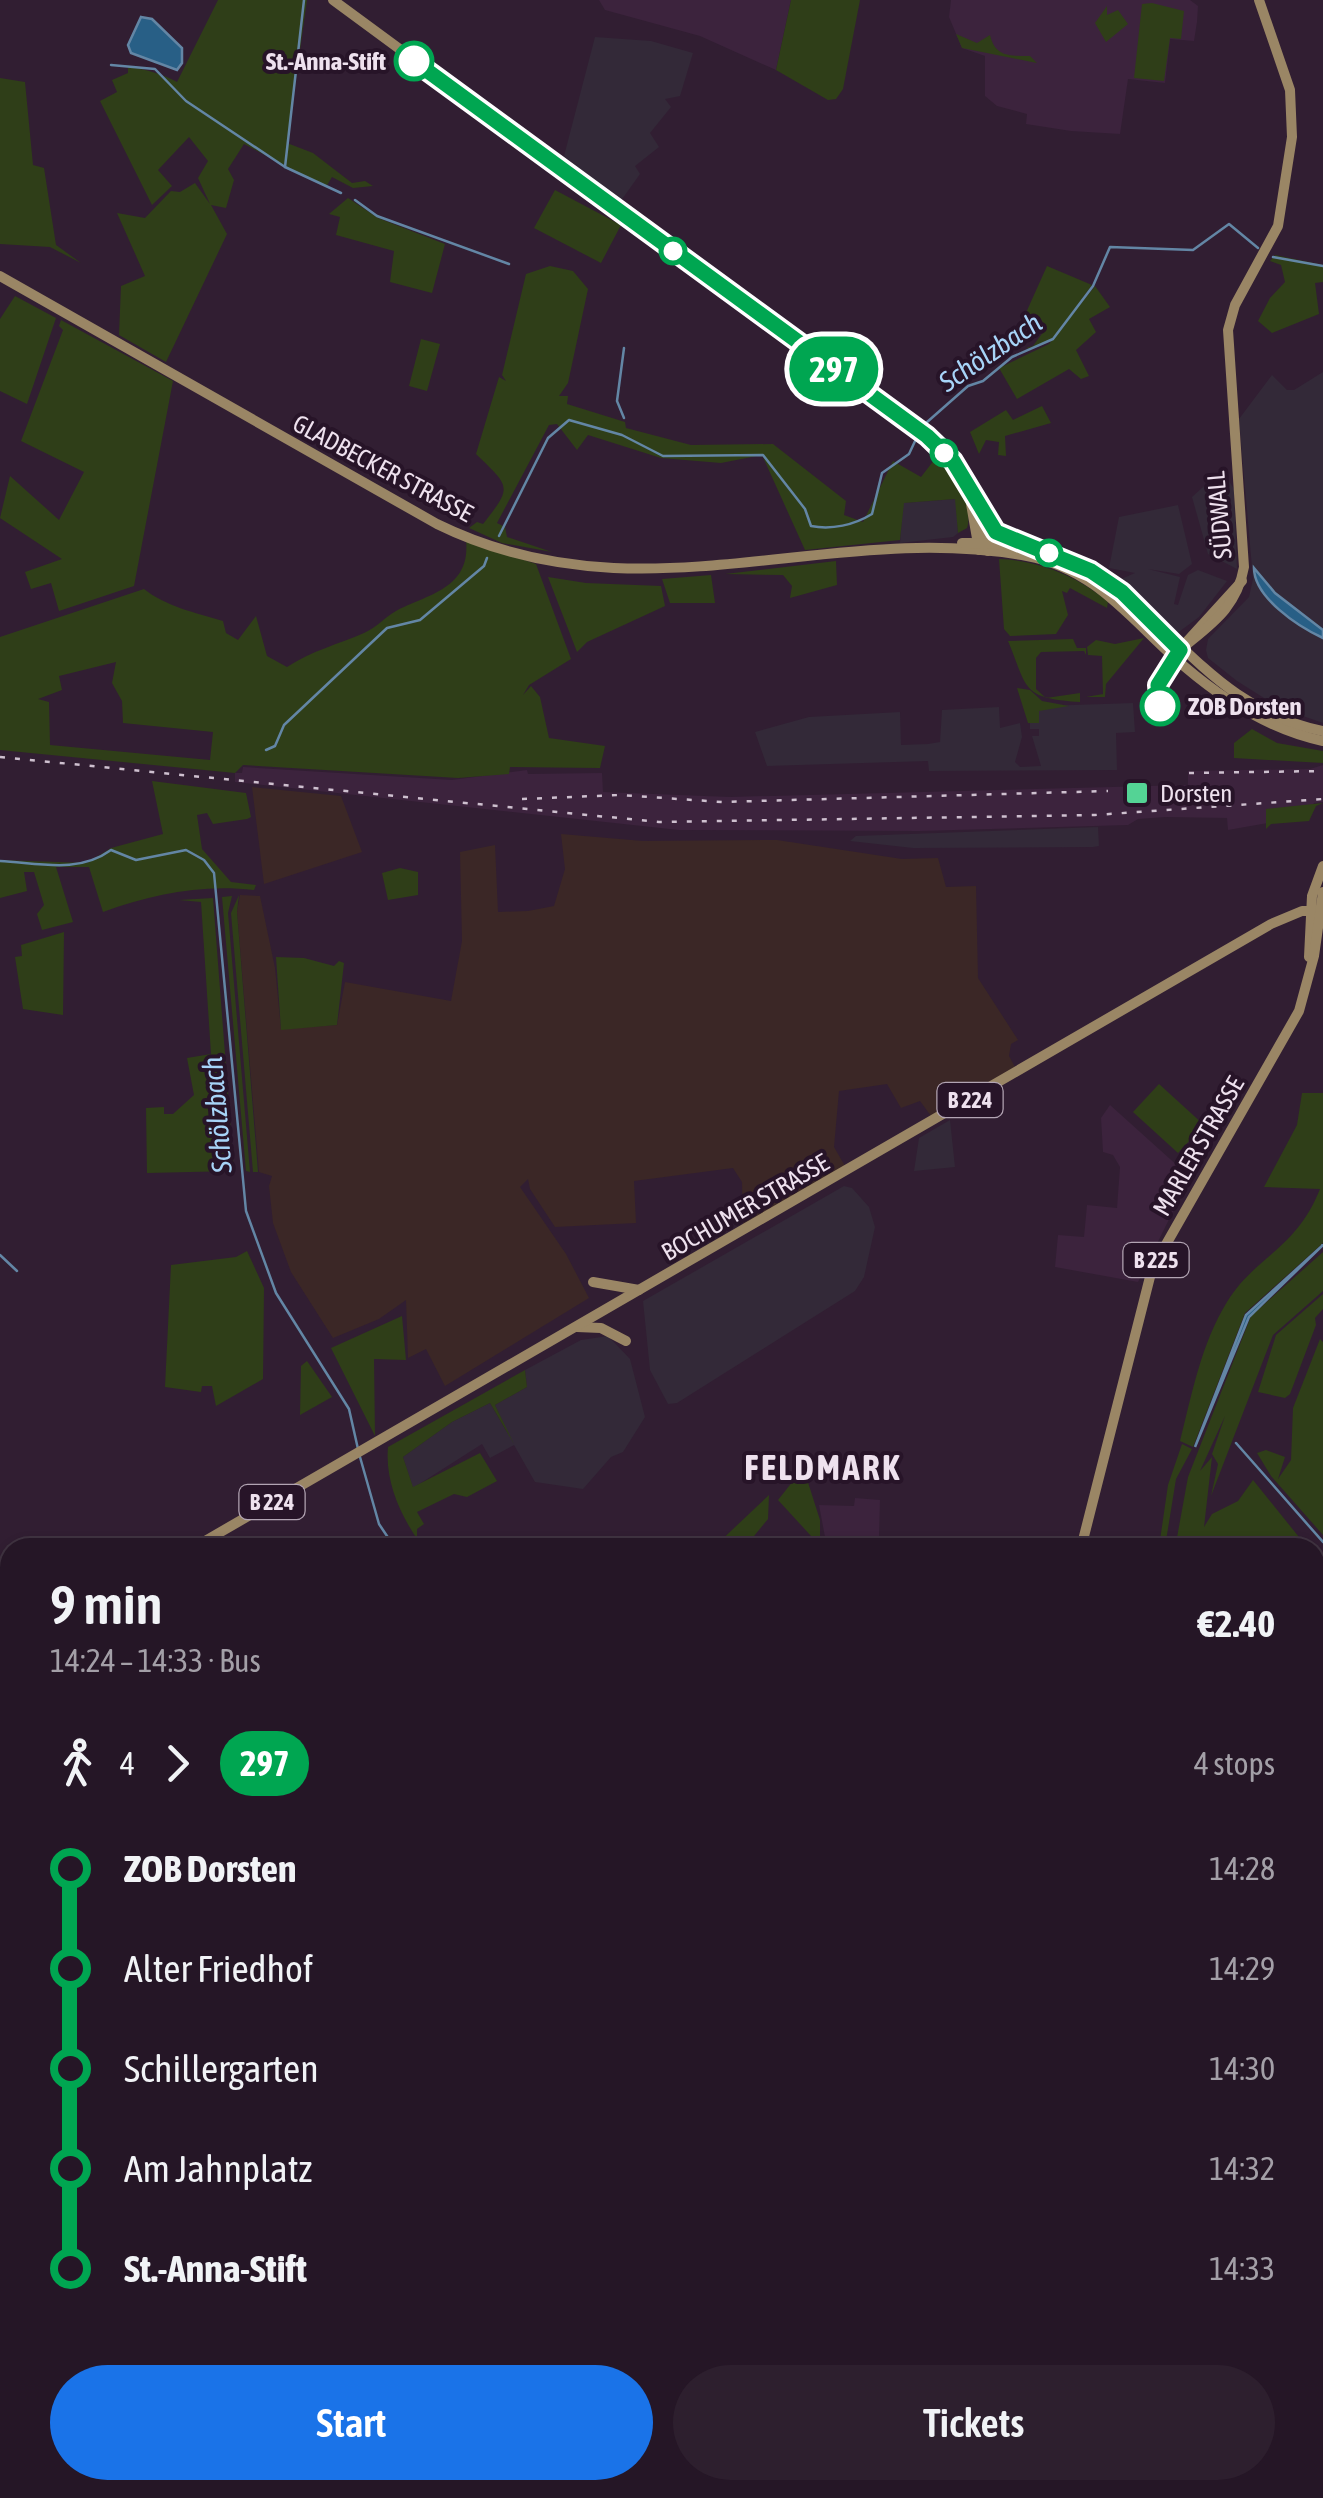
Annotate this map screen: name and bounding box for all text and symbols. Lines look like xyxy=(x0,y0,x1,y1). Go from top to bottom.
marker: St.-Anna-Stift xyxy=(395,42,433,80)
place label: St.-Anna-Stift xyxy=(266,47,387,75)
unlabelled marker xyxy=(660,238,686,264)
water label: Schölzbach xyxy=(932,306,1048,398)
line badge: 297 xyxy=(776,336,892,402)
text: 297 xyxy=(809,349,859,389)
street label: GLADBECKER STRASSE xyxy=(288,409,478,527)
unlabelled marker xyxy=(931,440,957,466)
street label: SÜDWALL xyxy=(1201,470,1237,560)
unlabelled marker xyxy=(1036,540,1062,566)
marker: ZOB Dorsten xyxy=(1141,687,1179,725)
place label: ZOB Dorsten xyxy=(1188,692,1302,720)
place label: Dorsten xyxy=(1160,779,1232,807)
marker: Dorsten xyxy=(1124,780,1150,806)
water label: Schölzbach xyxy=(196,1055,238,1175)
street label: MARLER STRASSE xyxy=(1147,1071,1249,1220)
road number: B 224 xyxy=(938,1083,1002,1117)
street label: BOCHUMER STRASSE xyxy=(657,1148,834,1266)
road number: B 225 xyxy=(1124,1243,1188,1277)
district label: FELDMARK xyxy=(744,1447,902,1487)
road number: B 224 xyxy=(240,1485,304,1519)
text: 9 min xyxy=(50,1573,162,1636)
text: €2.40 xyxy=(1198,1602,1275,1645)
text: 14:24 – 14:33 · Bus xyxy=(50,1642,261,1679)
icon: walk xyxy=(50,1736,105,1791)
icon: forward xyxy=(150,1736,205,1791)
text: 297 xyxy=(240,1743,289,1783)
text: 4 xyxy=(120,1745,135,1782)
text: 4 stops xyxy=(1194,1745,1275,1782)
text: ZOB Dorsten xyxy=(124,1847,297,1890)
text: 14:28 xyxy=(1209,1850,1275,1887)
text: Alter Friedhof xyxy=(124,1947,313,1990)
text: 14:29 xyxy=(1209,1950,1275,1987)
text: Schillergarten xyxy=(124,2047,319,2090)
text: 14:30 xyxy=(1209,2050,1275,2087)
text: Am Jahnplatz xyxy=(124,2147,312,2190)
text: 14:32 xyxy=(1209,2150,1275,2187)
text: St.-Anna-Stift xyxy=(124,2247,307,2290)
text: 14:33 xyxy=(1209,2250,1275,2287)
button: Start xyxy=(50,2365,653,2480)
button: Tickets xyxy=(673,2365,1275,2480)

